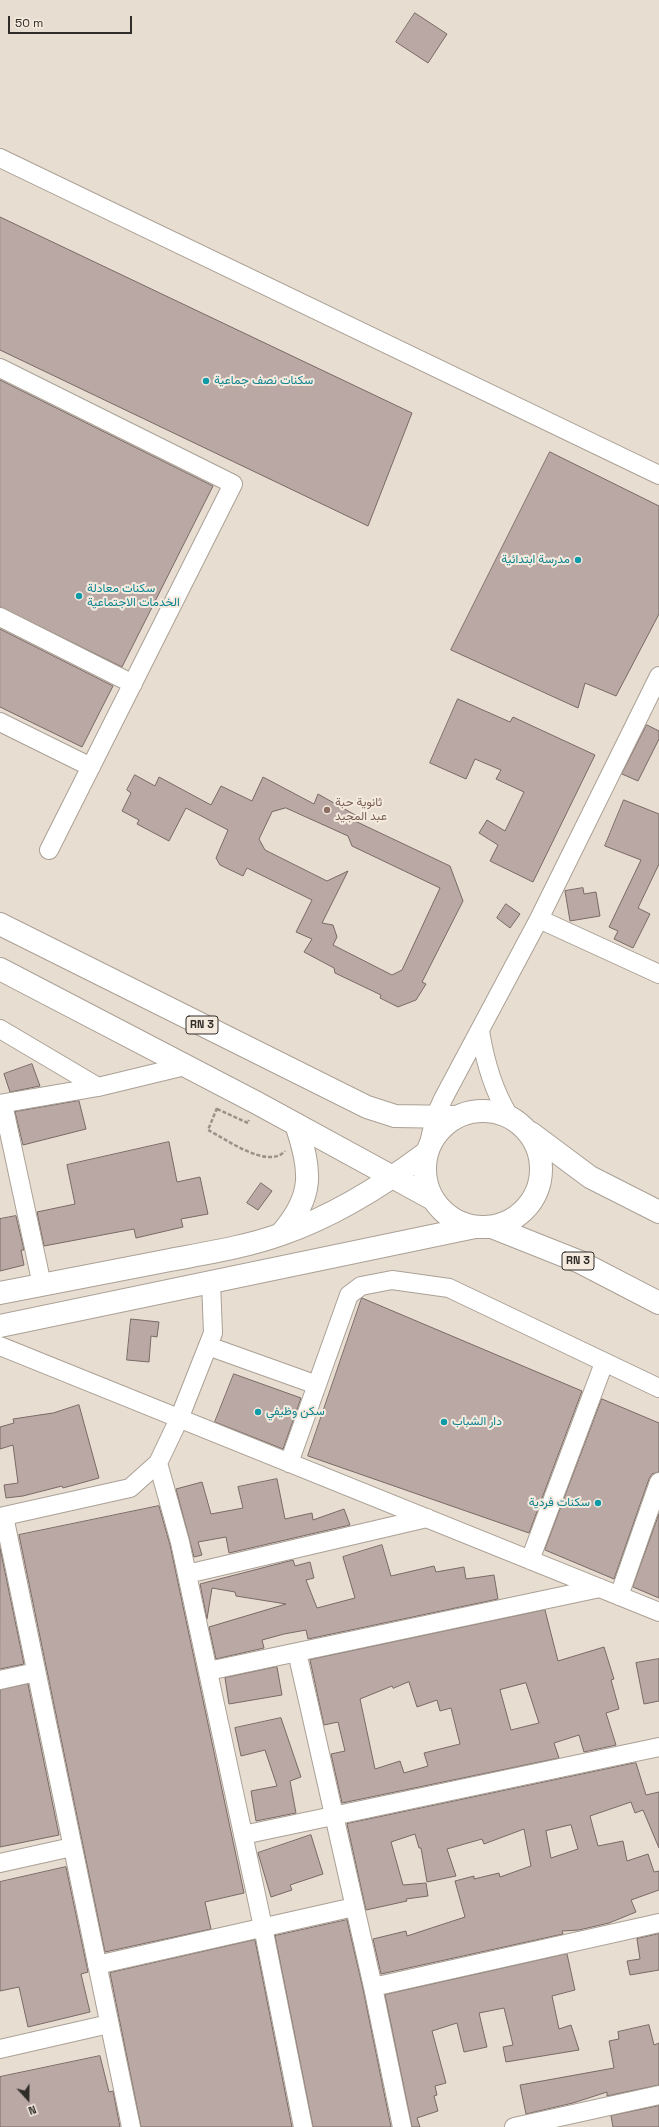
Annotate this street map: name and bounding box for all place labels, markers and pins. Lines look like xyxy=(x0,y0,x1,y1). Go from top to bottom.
place label: سكنات نصف جماعية xyxy=(214,374,313,388)
marker: سكنات نصف جماعية xyxy=(201,376,211,386)
place label: مدرسة ابتدائية xyxy=(501,553,570,567)
marker: مدرسة ابتدائية xyxy=(573,555,583,565)
place label: سكنات معادلة الخدمات الاجتماعية xyxy=(87,582,180,610)
marker: سكنات معادلة الخدمات الاجتماعية xyxy=(74,591,84,601)
place label: ثانوية حبة عبد المجيد xyxy=(335,796,387,824)
marker: ثانوية حبة عبد المجيد xyxy=(322,805,332,815)
place label: سكن وظيفي xyxy=(266,1405,325,1419)
marker: سكن وظيفي xyxy=(253,1407,263,1417)
place label: دار الشباب xyxy=(452,1415,502,1429)
marker: دار الشباب xyxy=(439,1417,449,1427)
place label: سكنات فردية xyxy=(529,1496,590,1510)
marker: سكنات فردية xyxy=(593,1498,603,1508)

